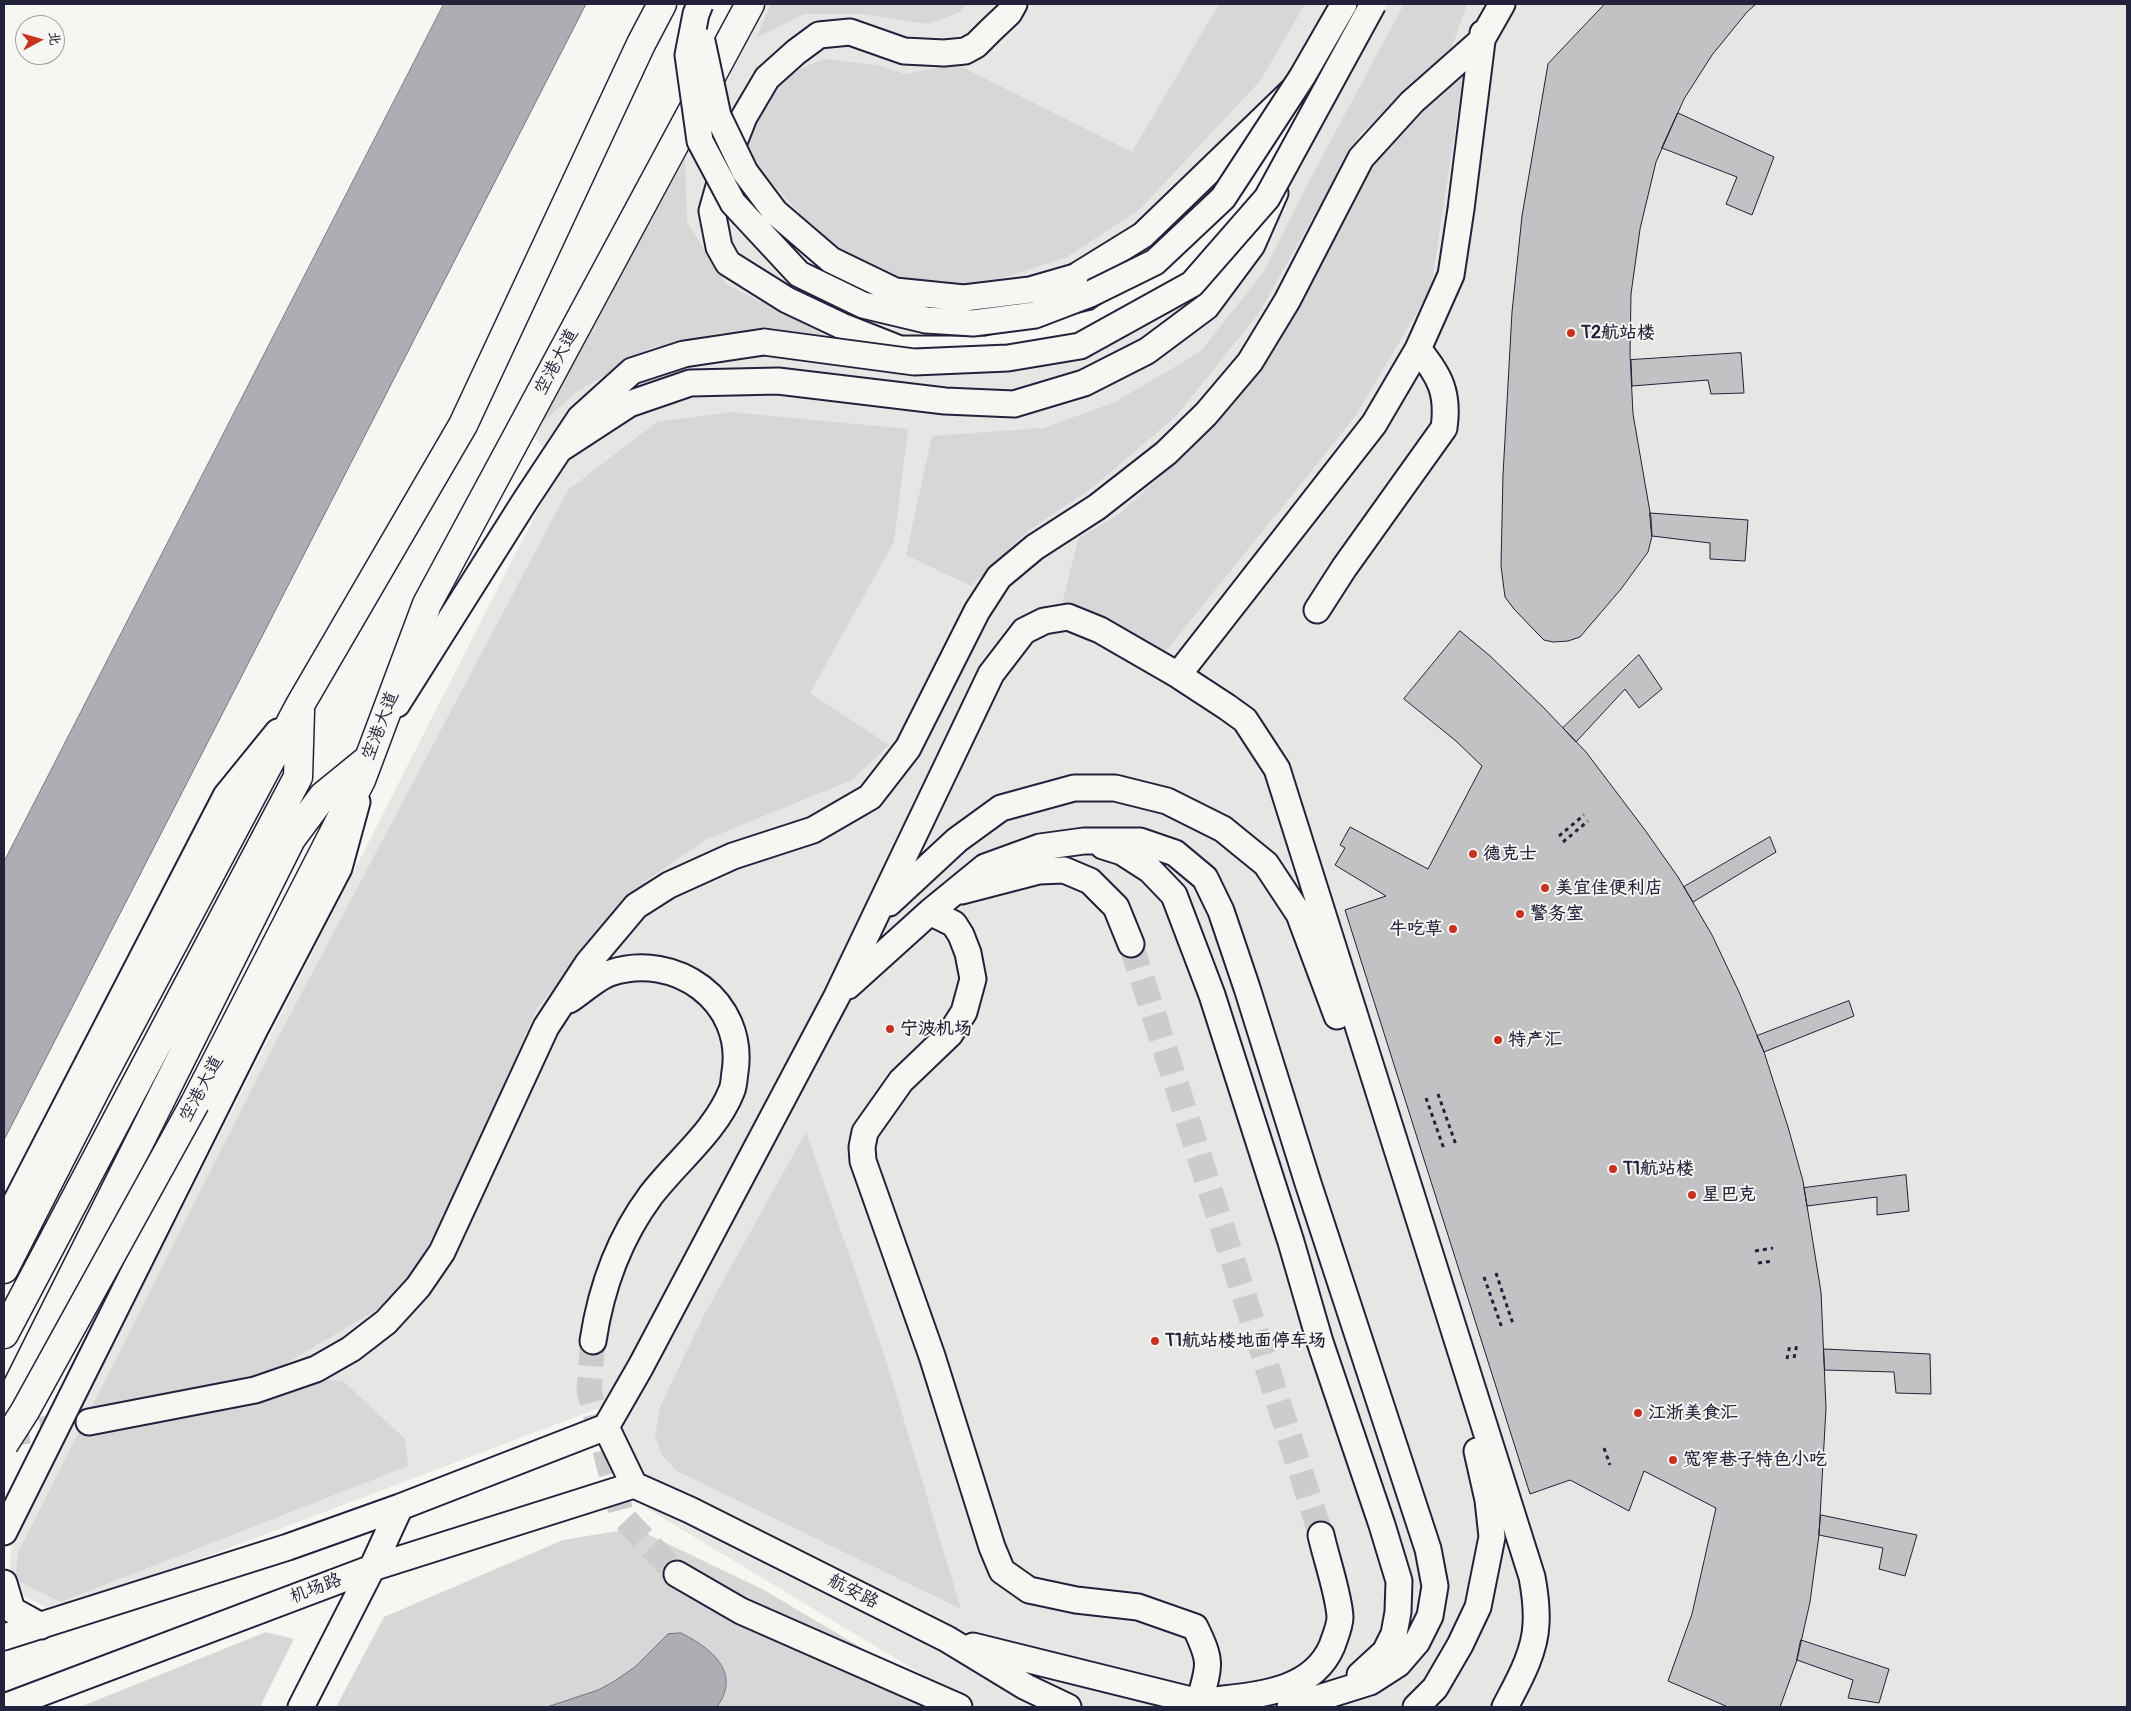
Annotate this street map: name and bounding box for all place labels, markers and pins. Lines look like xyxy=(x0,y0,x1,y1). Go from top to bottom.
place label: T2航站楼 xyxy=(1581,322,1655,344)
marker: T2航站楼 xyxy=(1565,327,1577,339)
place label: 德克士 xyxy=(1483,843,1537,865)
marker: 德克士 xyxy=(1467,848,1479,860)
place label: 美宜佳便利店 xyxy=(1555,877,1663,899)
marker: 美宜佳便利店 xyxy=(1539,882,1551,894)
place label: 警务室 xyxy=(1530,903,1584,925)
marker: 警务室 xyxy=(1514,908,1526,920)
place label: 牛吃草 xyxy=(1389,918,1443,940)
marker: 牛吃草 xyxy=(1447,923,1459,935)
place label: 宁波机场 xyxy=(900,1018,972,1040)
marker: 宁波机场 xyxy=(884,1023,896,1035)
place label: 特产汇 xyxy=(1508,1029,1562,1051)
marker: 特产汇 xyxy=(1492,1034,1504,1046)
place label: T1航站楼 xyxy=(1623,1158,1694,1180)
marker: T1航站楼 xyxy=(1607,1163,1619,1175)
place label: 星巴克 xyxy=(1702,1184,1756,1206)
marker: 星巴克 xyxy=(1686,1189,1698,1201)
place label: T1航站楼地面停车场 xyxy=(1165,1330,1326,1352)
marker: T1航站楼地面停车场 xyxy=(1149,1335,1161,1347)
place label: 江浙美食汇 xyxy=(1648,1402,1738,1424)
marker: 江浙美食汇 xyxy=(1632,1407,1644,1419)
place label: 宽窄巷子特色小吃 xyxy=(1683,1449,1827,1471)
marker: 宽窄巷子特色小吃 xyxy=(1667,1454,1679,1466)

